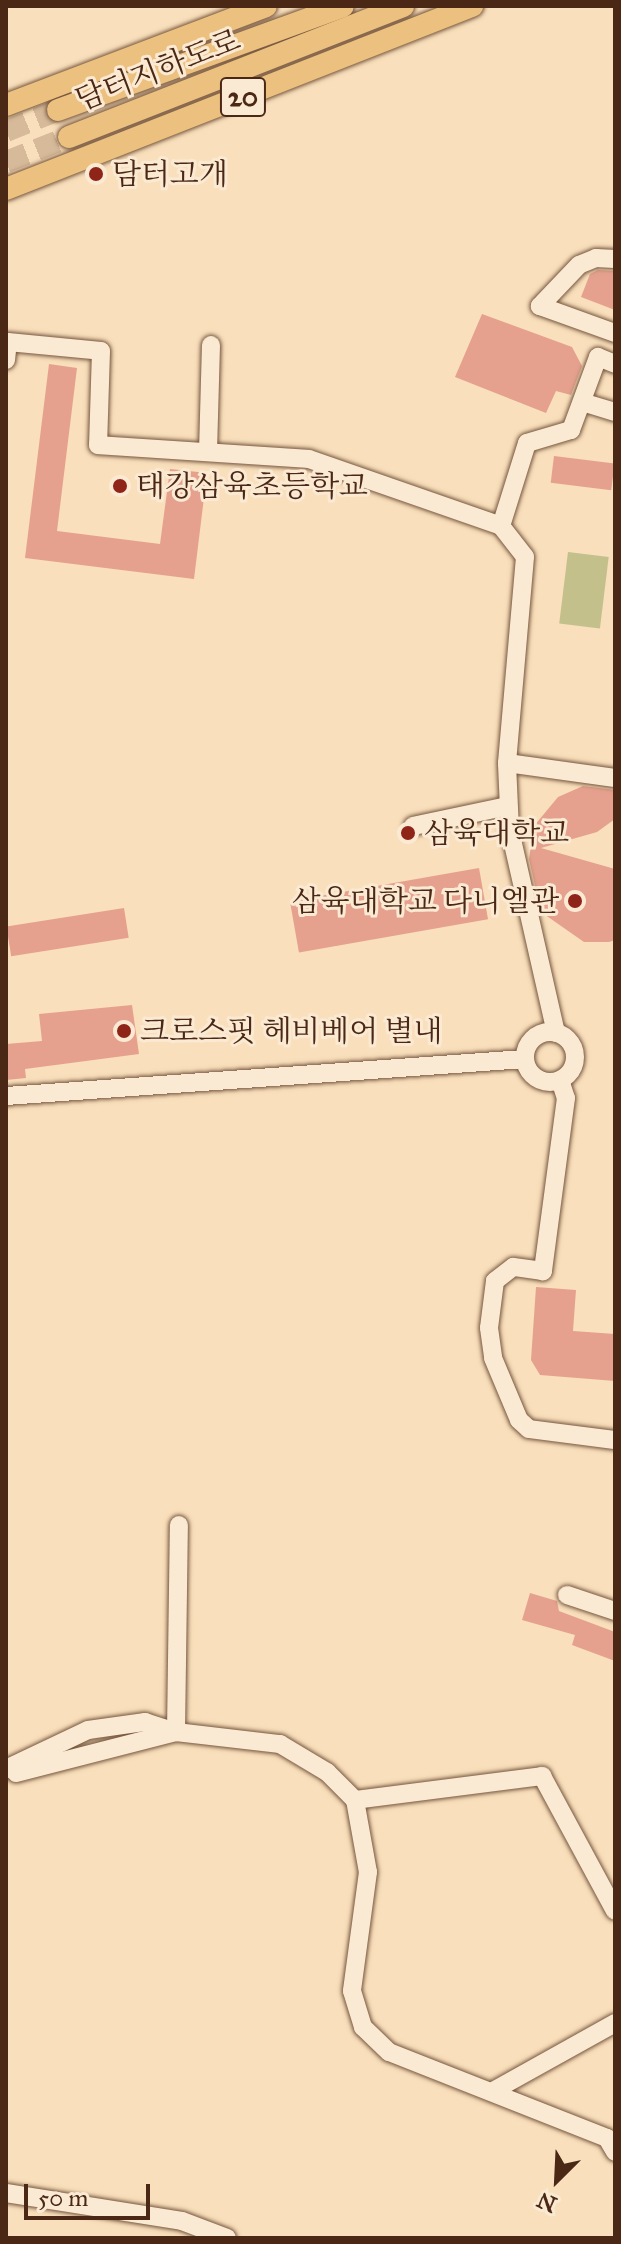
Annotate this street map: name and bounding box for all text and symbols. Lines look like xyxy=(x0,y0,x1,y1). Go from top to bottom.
street label: 담터지하도로 xyxy=(70,22,246,118)
road number: 20 xyxy=(219,73,267,121)
place label: 담터고개 xyxy=(112,156,228,192)
marker: 담터고개 xyxy=(87,165,105,183)
place label: 태강삼육초등학교 xyxy=(136,468,368,504)
marker: 태강삼육초등학교 xyxy=(111,477,129,495)
place label: 삼육대학교 xyxy=(424,815,569,851)
marker: 삼육대학교 xyxy=(399,824,417,842)
place label: 삼육대학교 다니엘관 xyxy=(292,883,559,919)
marker: 삼육대학교 다니엘관 xyxy=(566,892,584,910)
place label: 크로스핏 헤비베어 별내 xyxy=(140,1013,443,1049)
marker: 크로스핏 헤비베어 별내 xyxy=(115,1022,133,1040)
north arrow xyxy=(517,2140,597,2220)
scale bar xyxy=(28,2168,154,2218)
text: 50 m xyxy=(38,2183,88,2213)
text: N xyxy=(533,2186,561,2219)

